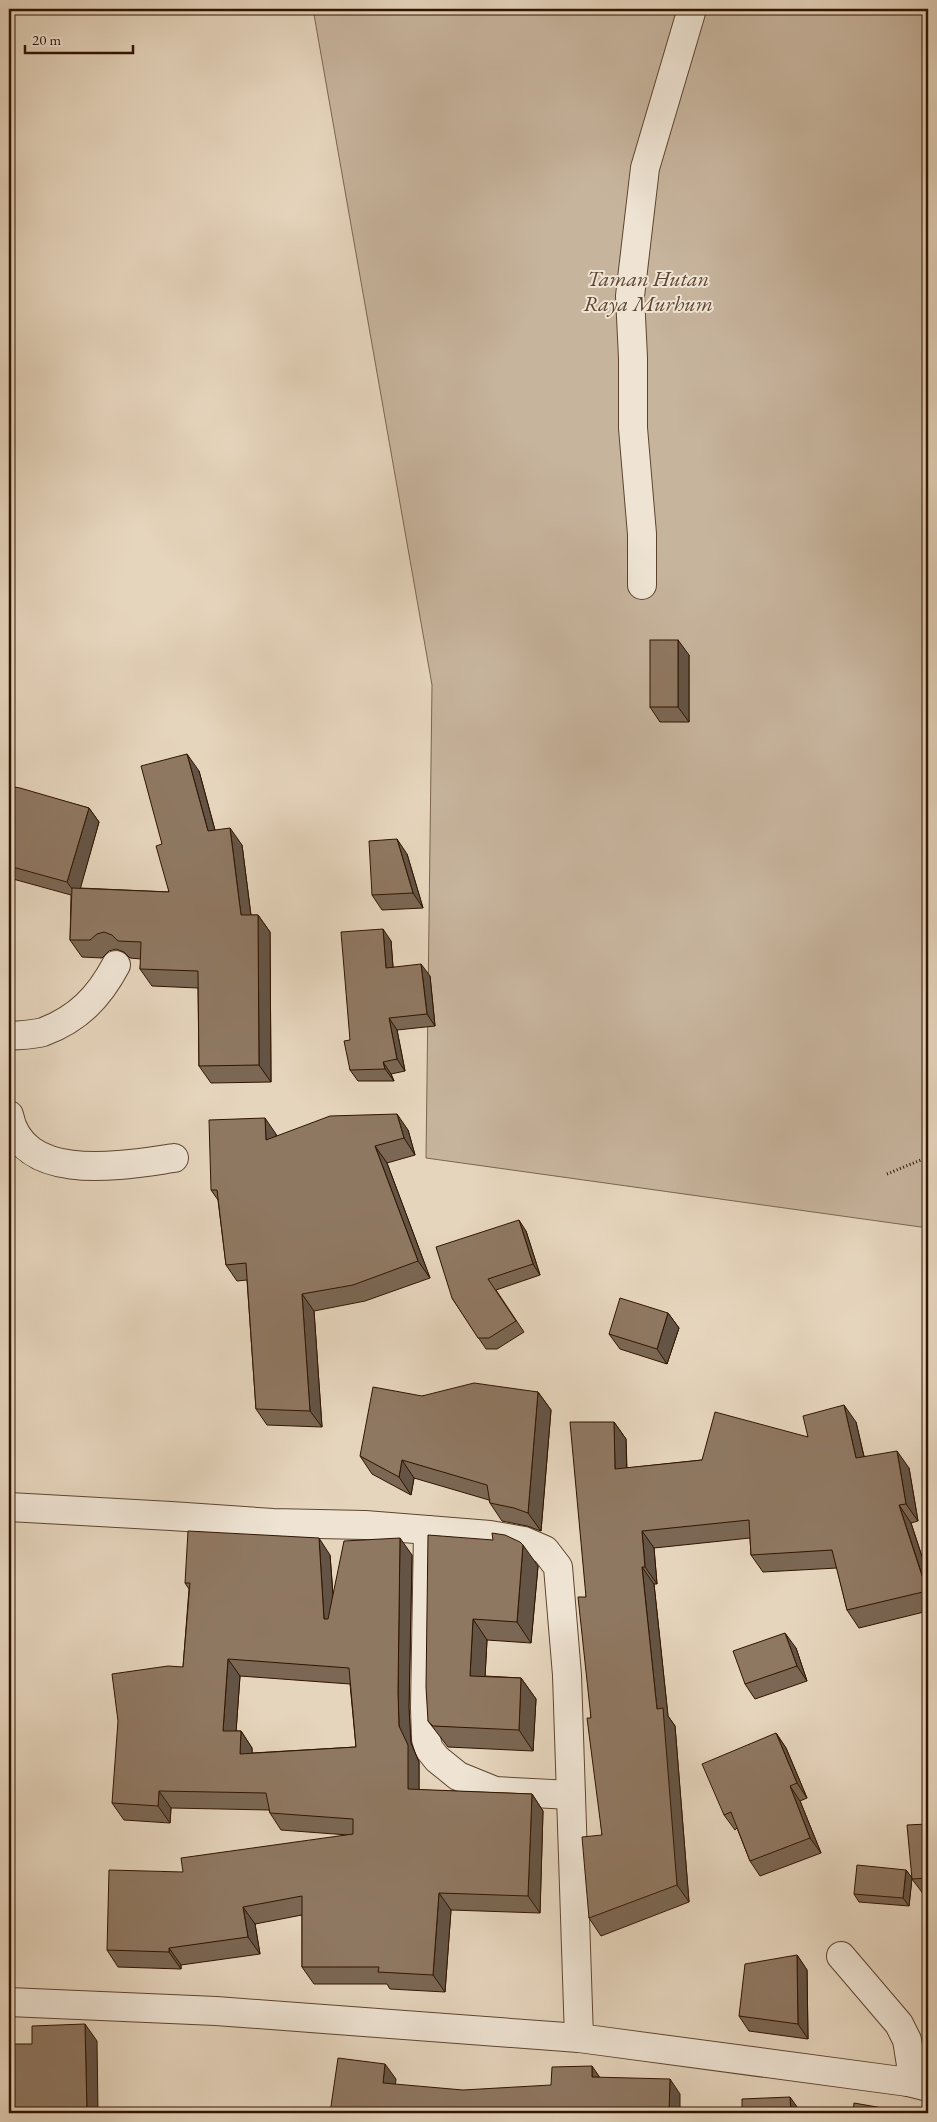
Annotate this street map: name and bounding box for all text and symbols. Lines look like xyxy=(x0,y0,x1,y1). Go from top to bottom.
scale bar xyxy=(25,22,132,54)
text: 20 m xyxy=(32,30,61,49)
park label: Taman Hutan Raya Murhum xyxy=(583,264,713,318)

